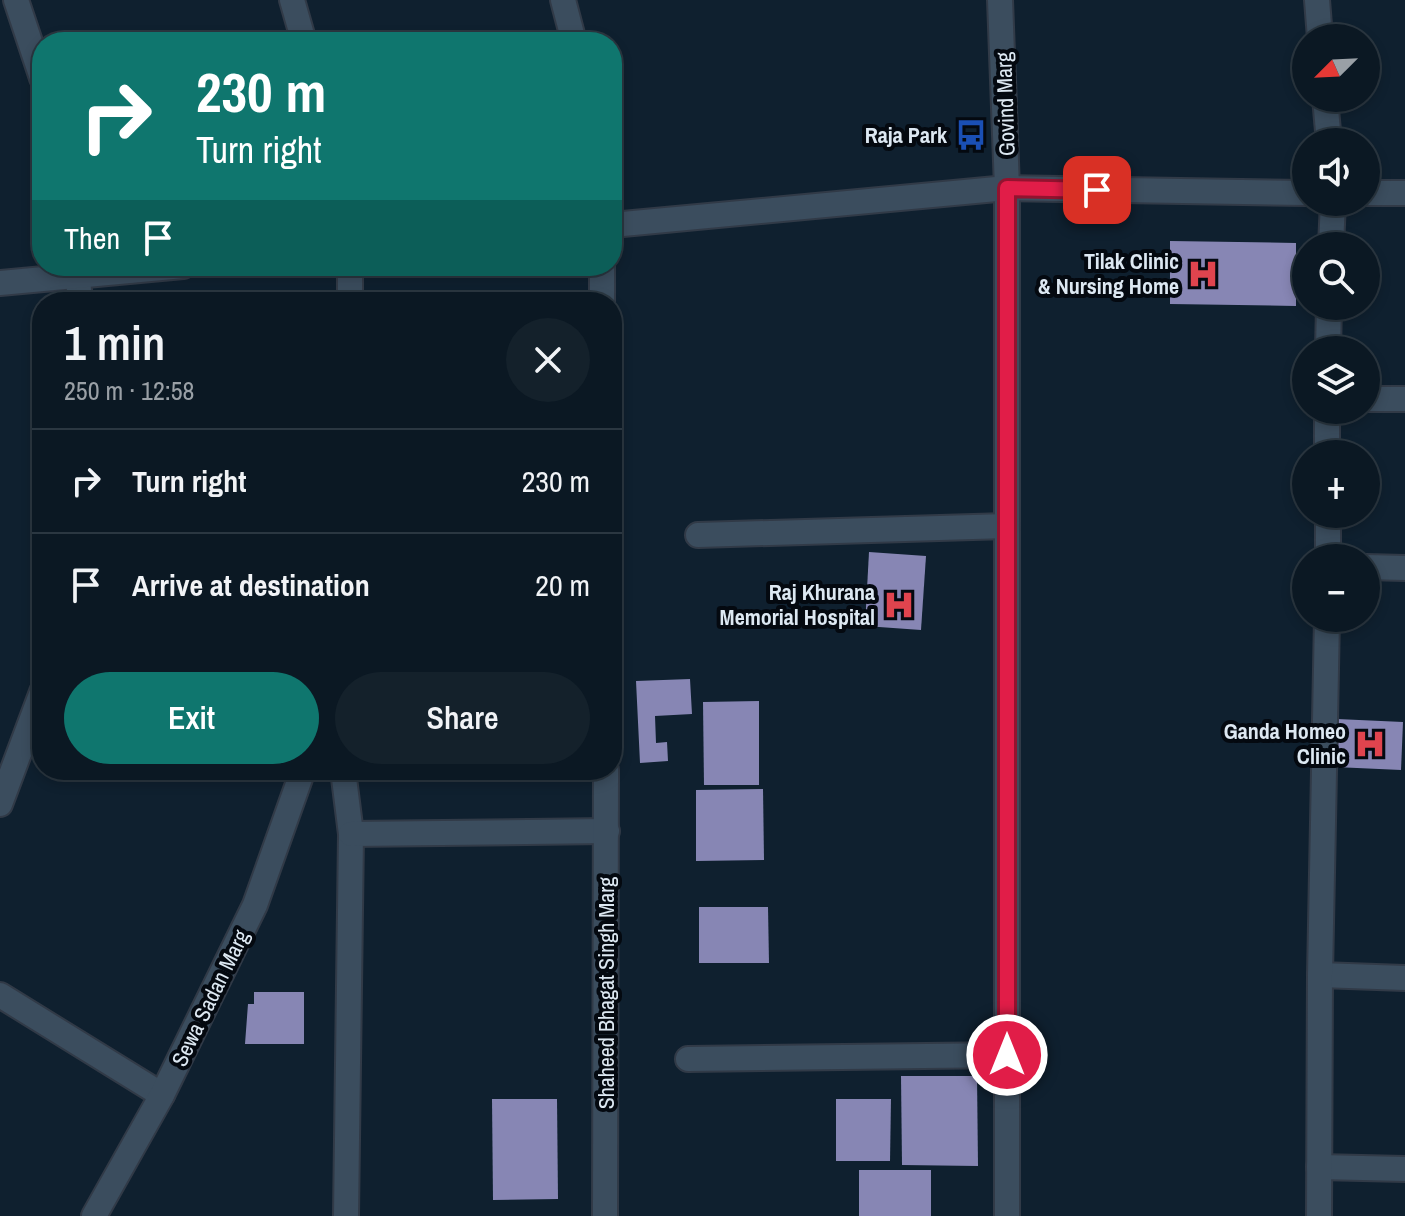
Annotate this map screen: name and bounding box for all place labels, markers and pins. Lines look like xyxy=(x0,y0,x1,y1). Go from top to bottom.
bus stop icon: Raja Park xyxy=(954,118,988,152)
place label: Raja Park xyxy=(865,120,948,150)
pin xyxy=(1063,156,1131,224)
place label: Tilak Clinic & Nursing Home xyxy=(1038,246,1179,301)
hospital icon: Tilak Clinic & Nursing Home xyxy=(1186,257,1220,291)
place label: Raj Khurana Memorial Hospital xyxy=(720,577,875,632)
hospital icon: Raj Khurana Memorial Hospital xyxy=(882,588,916,622)
place label: Ganda Homeo Clinic xyxy=(1224,716,1346,771)
hospital icon: Ganda Homeo Clinic xyxy=(1353,727,1387,761)

